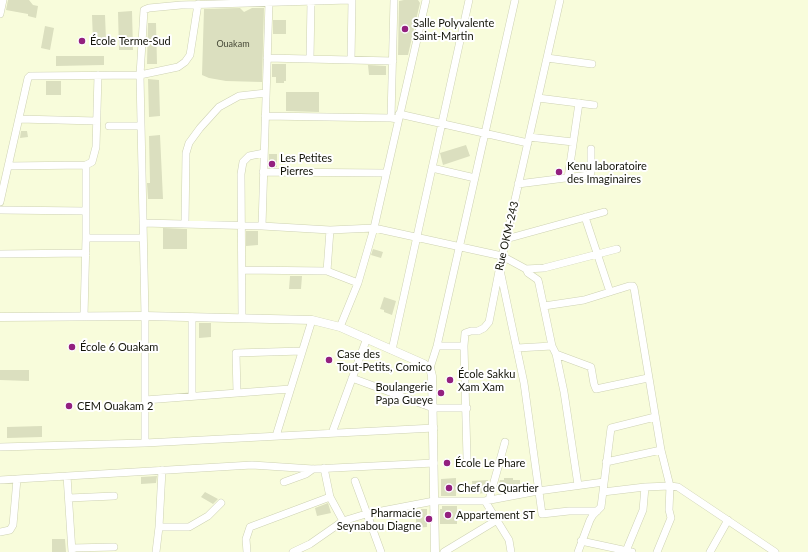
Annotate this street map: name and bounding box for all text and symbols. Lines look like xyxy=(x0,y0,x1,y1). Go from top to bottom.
place label: Salle Polyvalente Saint-Martin xyxy=(413,16,494,42)
marker: Salle Polyvalente Saint-Martin xyxy=(400,24,410,34)
place label: École Terme-Sud xyxy=(90,34,171,48)
marker: École Terme-Sud xyxy=(77,36,87,46)
house number: Ouakam xyxy=(216,39,250,49)
place label: Les Petites Pierres xyxy=(280,151,332,177)
marker: Les Petites Pierres xyxy=(267,159,277,169)
place label: Kenu laboratoire des Imaginaires xyxy=(567,159,647,185)
marker: Kenu laboratoire des Imaginaires xyxy=(554,167,564,177)
street label: Rue OKM-243 xyxy=(493,200,521,272)
place label: École 6 Ouakam xyxy=(80,340,158,354)
marker: École 6 Ouakam xyxy=(67,342,77,352)
place label: Case des Tout-Petits, Comico xyxy=(337,347,432,373)
marker: Case des Tout-Petits, Comico xyxy=(324,355,334,365)
place label: École Sakku Xam Xam xyxy=(458,367,515,393)
marker: École Sakku Xam Xam xyxy=(445,375,455,385)
place label: Boulangerie Papa Gueye xyxy=(376,380,433,406)
marker: Boulangerie Papa Gueye xyxy=(436,388,446,398)
place label: CEM Ouakam 2 xyxy=(77,399,153,413)
marker: CEM Ouakam 2 xyxy=(64,401,74,411)
place label: École Le Phare xyxy=(455,456,525,470)
marker: École Le Phare xyxy=(442,458,452,468)
place label: Chef de Quartier xyxy=(457,481,539,495)
marker: Chef de Quartier xyxy=(444,483,454,493)
place label: Pharmacie Seynabou Diagne xyxy=(337,506,421,532)
place label: Appartement ST xyxy=(456,508,535,522)
marker: Appartement ST xyxy=(443,510,453,520)
marker: Pharmacie Seynabou Diagne xyxy=(424,514,434,524)

